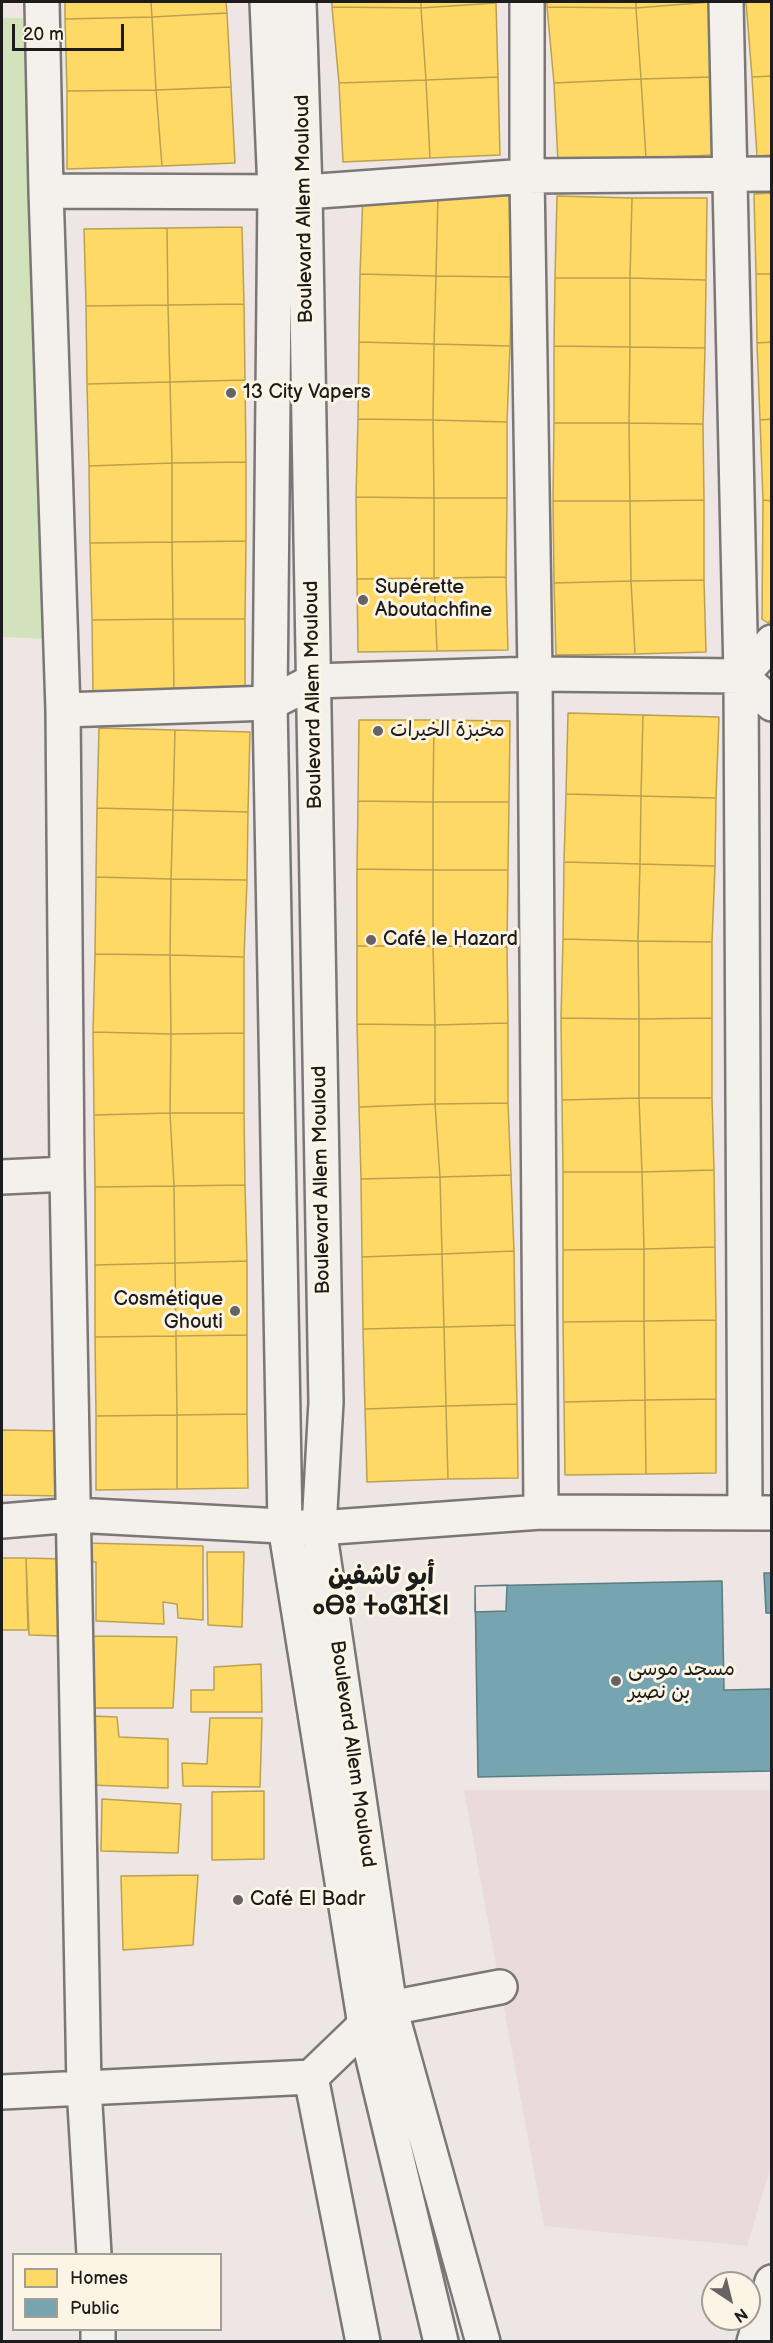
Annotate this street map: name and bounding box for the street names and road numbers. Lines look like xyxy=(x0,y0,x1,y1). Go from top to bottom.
street label: Boulevard Allem Mouloud xyxy=(291,94,319,324)
street label: Boulevard Allem Mouloud xyxy=(300,580,328,810)
street label: Boulevard Allem Mouloud xyxy=(308,1065,336,1295)
street label: Boulevard Allem Mouloud xyxy=(324,1639,380,1869)

